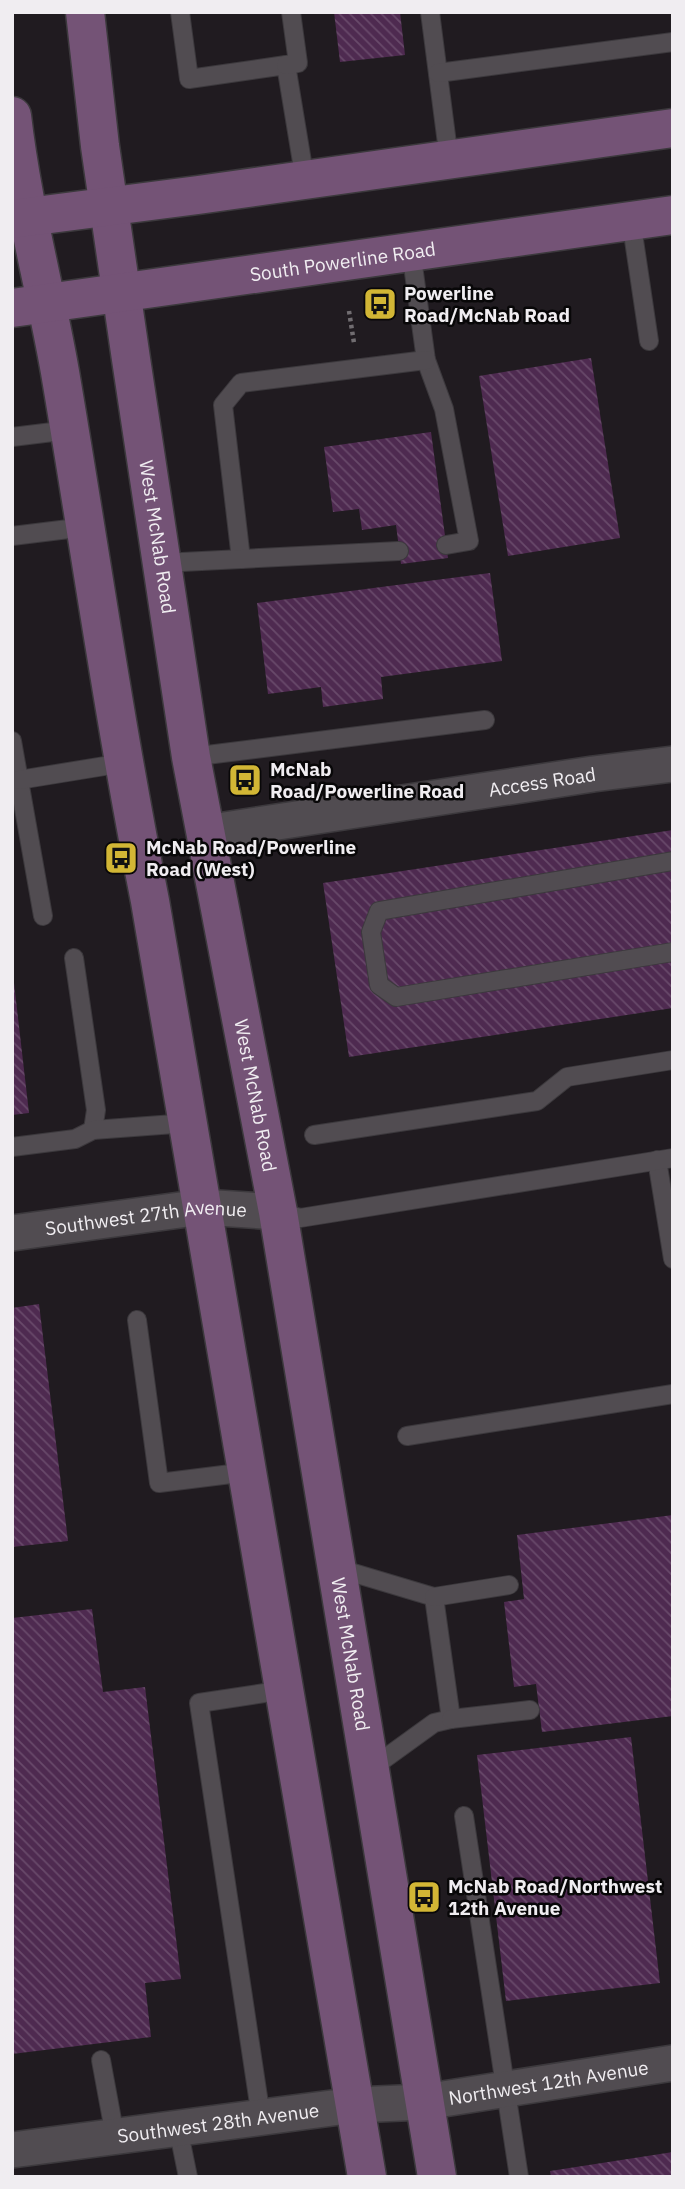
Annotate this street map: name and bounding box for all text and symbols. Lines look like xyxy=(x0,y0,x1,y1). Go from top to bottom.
street label: South Powerline Road xyxy=(248,237,437,286)
place label: Powerline Road/McNab Road xyxy=(404,281,570,327)
bus stop icon: Powerline Road/McNab Road xyxy=(361,285,399,323)
street label: West McNab Road xyxy=(134,458,181,615)
place label: McNab Road/Powerline Road xyxy=(270,757,464,803)
bus stop icon: McNab Road/Powerline Road xyxy=(226,761,264,799)
street label: Access Road xyxy=(487,762,597,802)
place label: McNab Road/Powerline Road (West) xyxy=(146,835,356,881)
bus stop icon: McNab Road/Powerline Road (West) xyxy=(102,839,140,877)
street label: West McNab Road xyxy=(229,1017,282,1174)
street label: Southwest 27th Avenue xyxy=(43,1195,248,1240)
street label: West McNab Road xyxy=(326,1576,375,1733)
place label: McNab Road/Northwest 12th Avenue xyxy=(448,1874,662,1920)
bus stop icon: McNab Road/Northwest 12th Avenue xyxy=(405,1878,443,1916)
street label: Northwest 12th Avenue xyxy=(447,2055,650,2110)
street label: Southwest 28th Avenue xyxy=(116,2098,321,2148)

